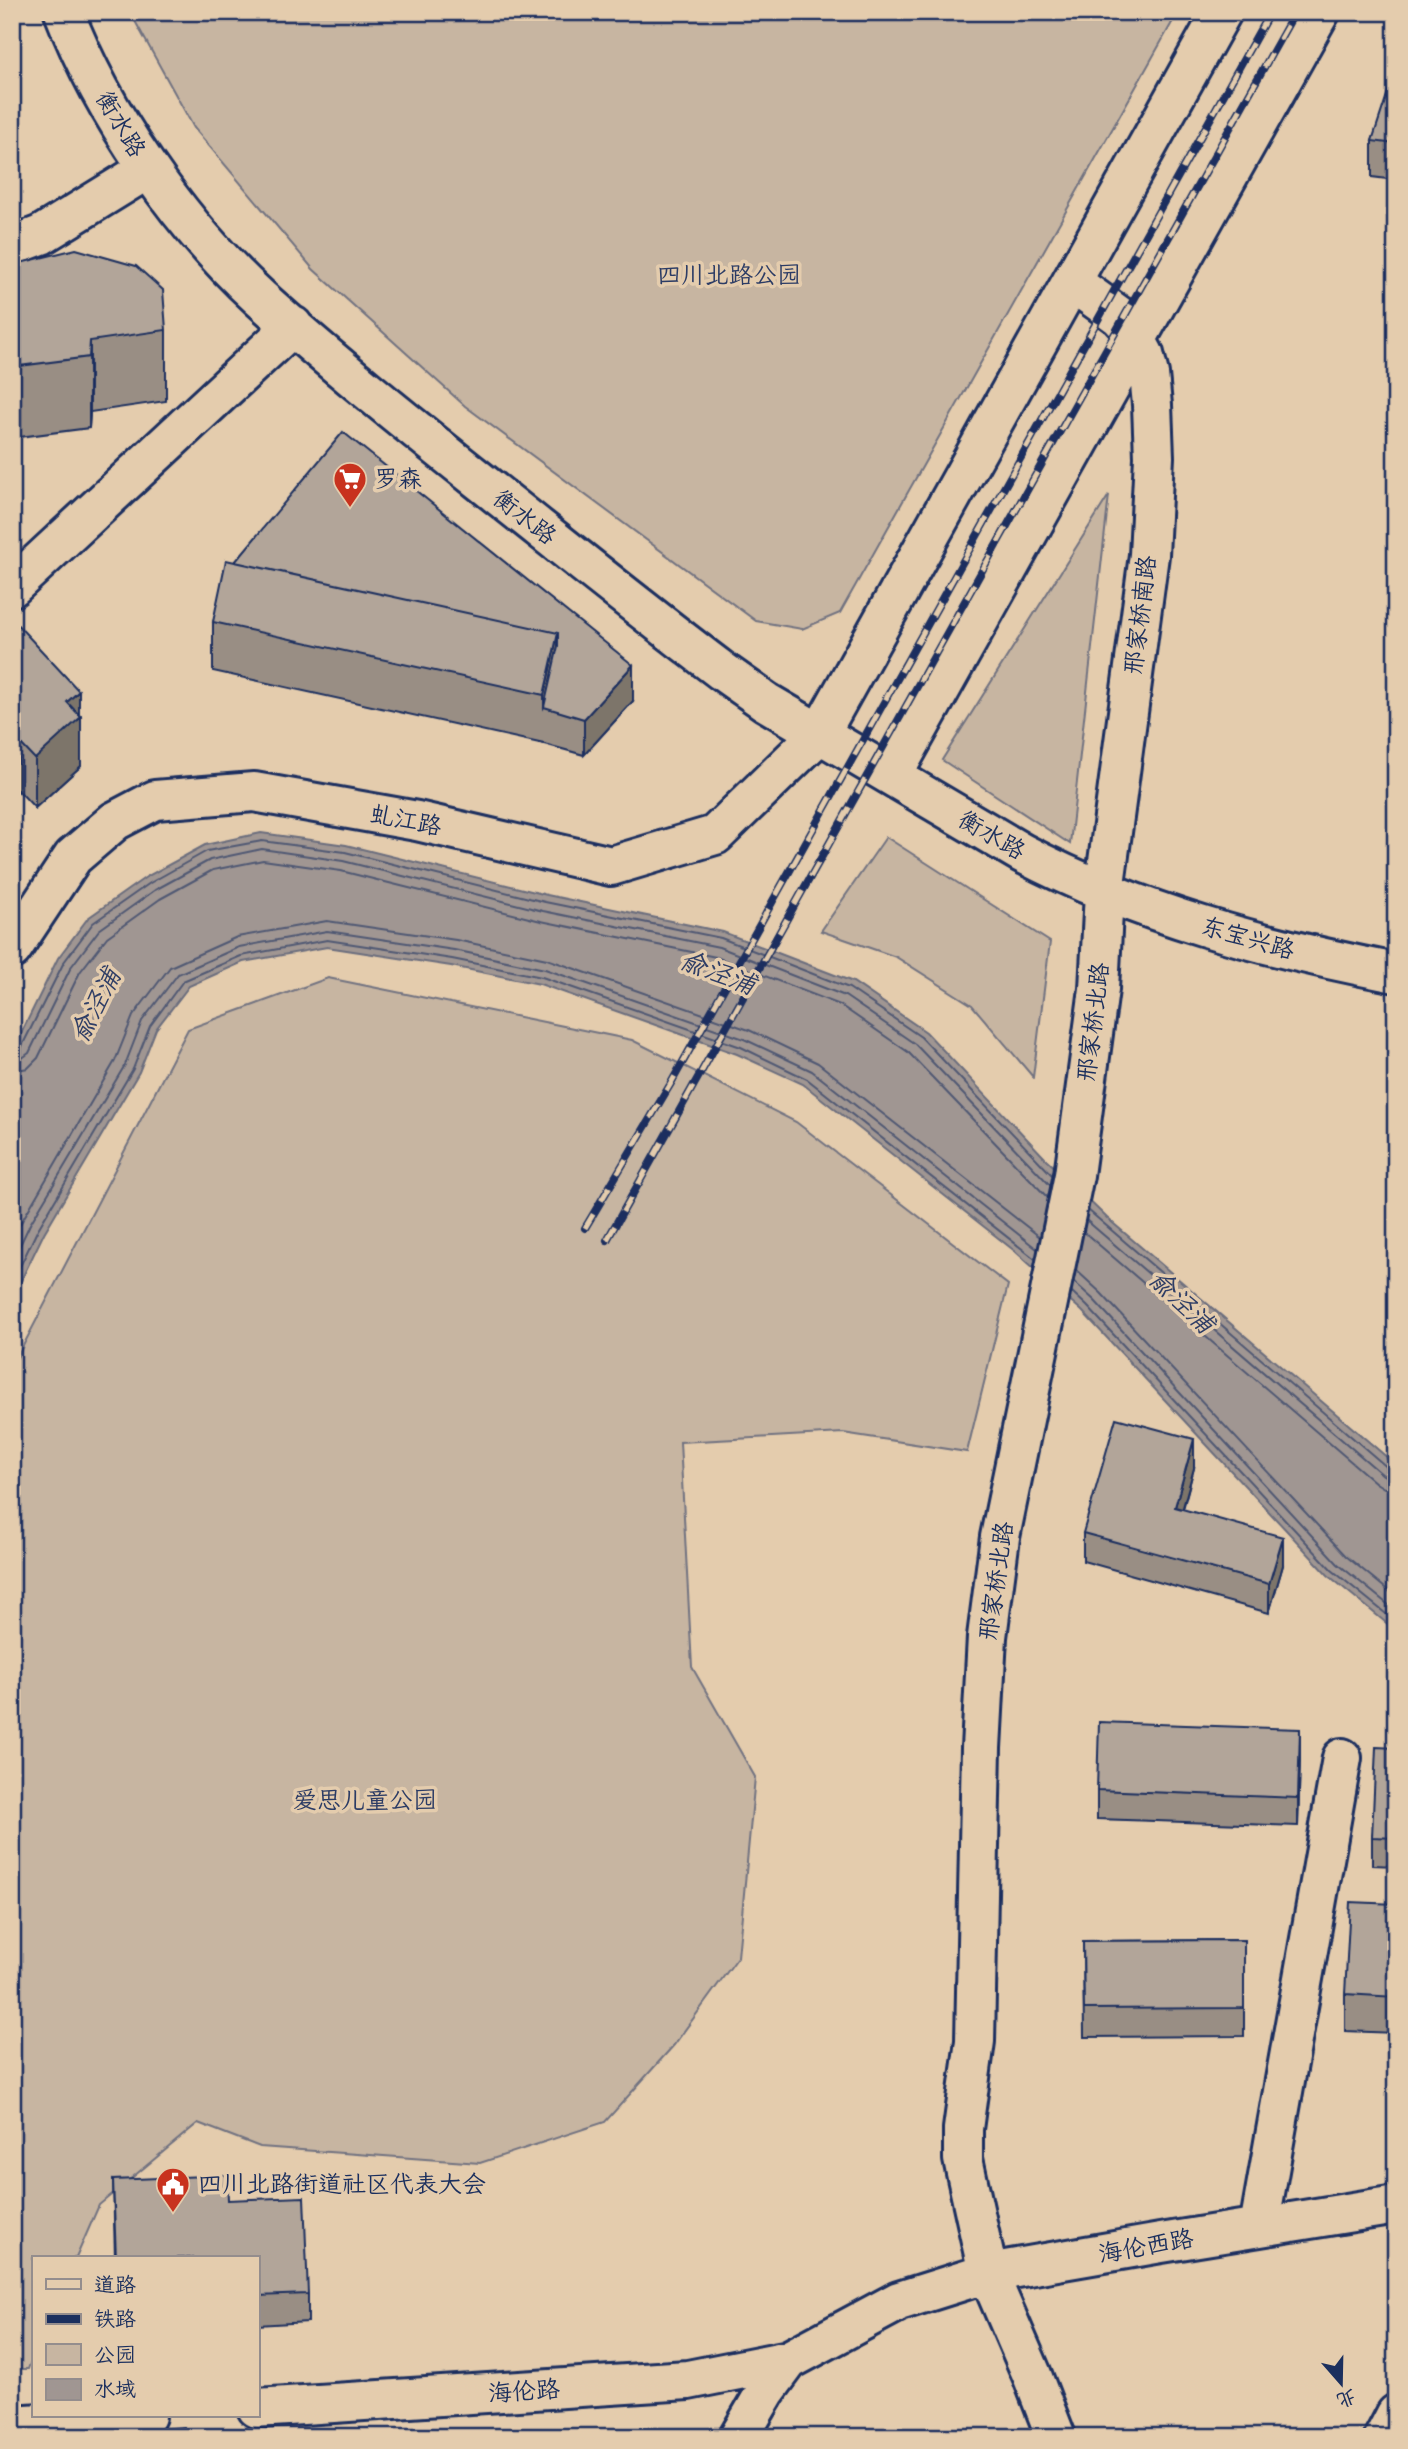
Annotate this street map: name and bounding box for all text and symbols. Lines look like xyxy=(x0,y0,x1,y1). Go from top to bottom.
street label: 衡水路 xyxy=(90,85,152,162)
park label: 四川北路公园 xyxy=(657,260,801,289)
supermarket icon: 罗森 xyxy=(331,460,369,509)
place label: 罗森 xyxy=(374,464,422,493)
street label: 衡水路 xyxy=(488,483,563,550)
street label: 邢家桥南路 xyxy=(1118,554,1161,676)
street label: 虬江路 xyxy=(368,798,444,841)
street label: 衡水路 xyxy=(954,804,1031,865)
street label: 东宝兴路 xyxy=(1198,910,1298,965)
water label: 俞泾浦 xyxy=(676,943,763,1002)
water label: 俞泾浦 xyxy=(63,960,128,1047)
street label: 邢家桥北路 xyxy=(1071,961,1114,1083)
water label: 俞泾浦 xyxy=(1143,1262,1223,1342)
street label: 邢家桥北路 xyxy=(973,1519,1018,1642)
park label: 爱思儿童公园 xyxy=(293,1785,437,1814)
public building icon: 四川北路街道社区代表大会 xyxy=(154,2165,192,2214)
place label: 四川北路街道社区代表大会 xyxy=(198,2169,486,2198)
street label: 海伦西路 xyxy=(1096,2223,1196,2268)
legend xyxy=(32,2256,259,2418)
text: 道路 xyxy=(94,2272,136,2297)
text: 铁路 xyxy=(94,2306,136,2331)
text: 公园 xyxy=(94,2342,136,2367)
north arrow xyxy=(1306,2348,1376,2418)
street label: 海伦路 xyxy=(487,2374,561,2407)
text: 水域 xyxy=(94,2376,136,2401)
text: 北 xyxy=(1334,2384,1360,2413)

